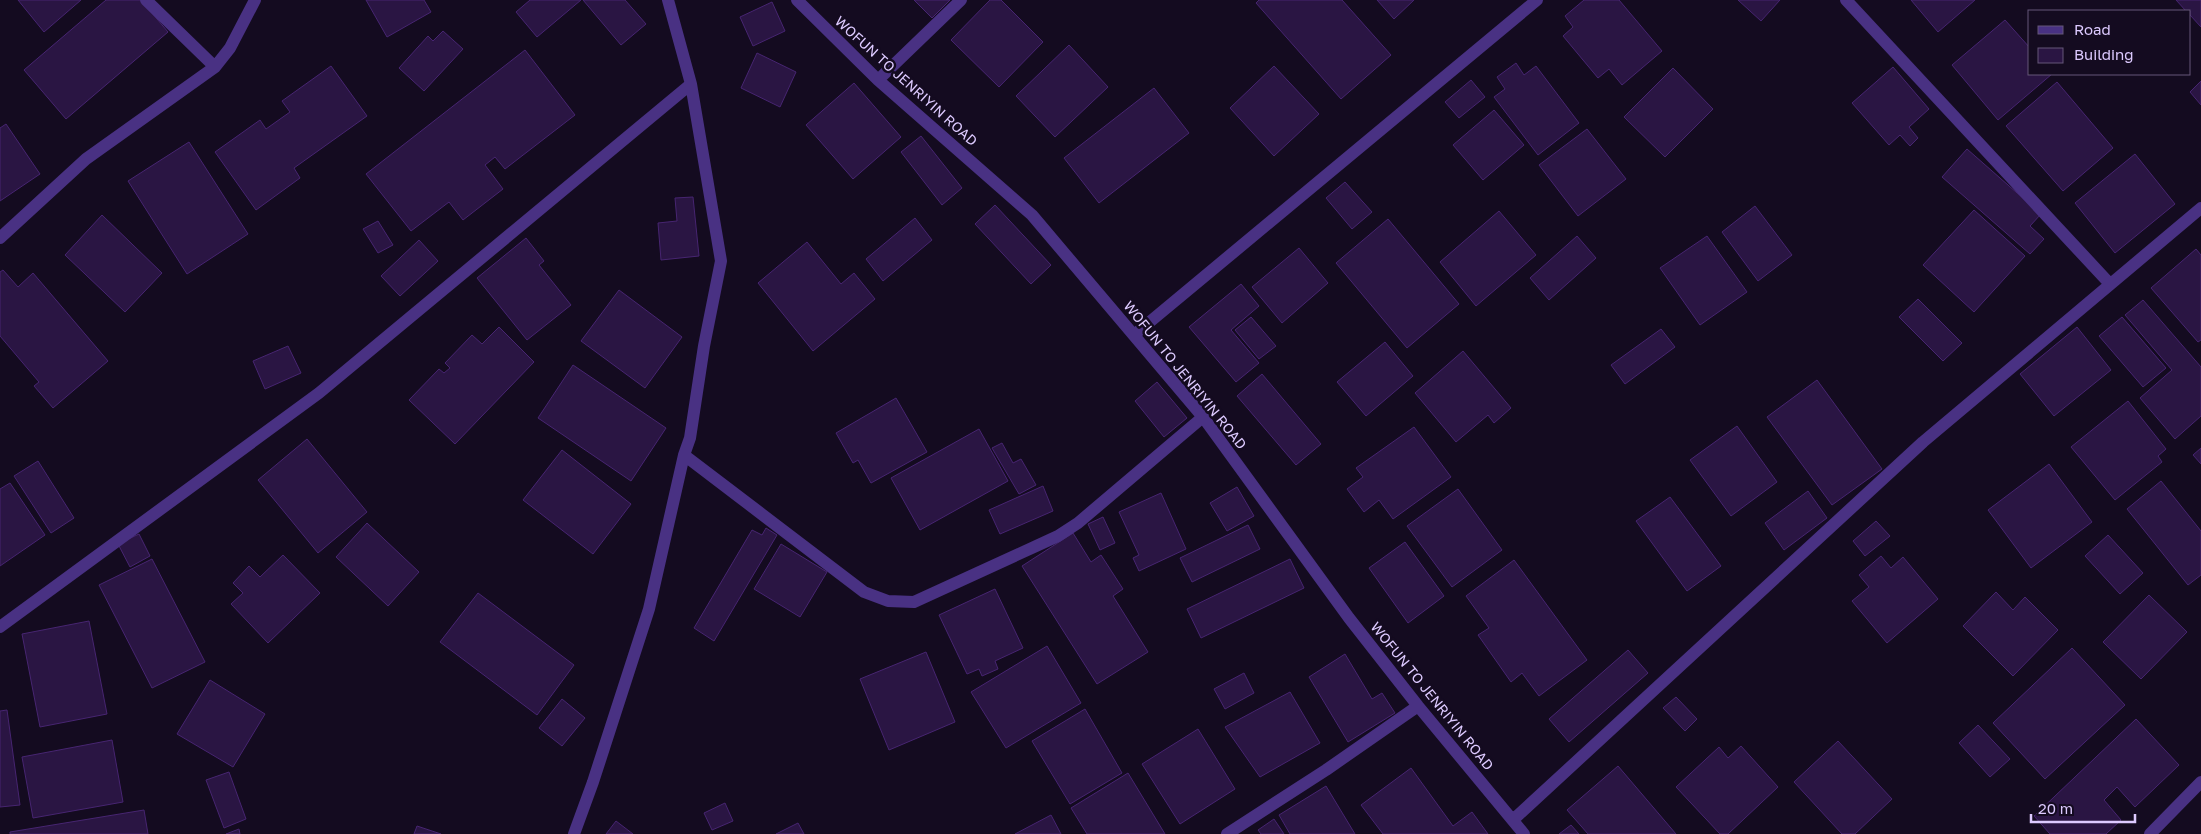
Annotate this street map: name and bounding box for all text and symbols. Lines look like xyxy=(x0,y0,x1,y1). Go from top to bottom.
legend xyxy=(2028,10,2191,75)
street label: WOFUN TO JENRIYIN ROAD xyxy=(832,12,981,149)
text: Road xyxy=(2074,20,2111,38)
text: Building xyxy=(2074,45,2134,63)
street label: WOFUN TO JENRIYIN ROAD xyxy=(1120,297,1250,452)
street label: WOFUN TO JENRIYIN ROAD xyxy=(1367,618,1497,773)
scale bar xyxy=(2031,792,2135,824)
text: 20 m xyxy=(2038,799,2073,817)

